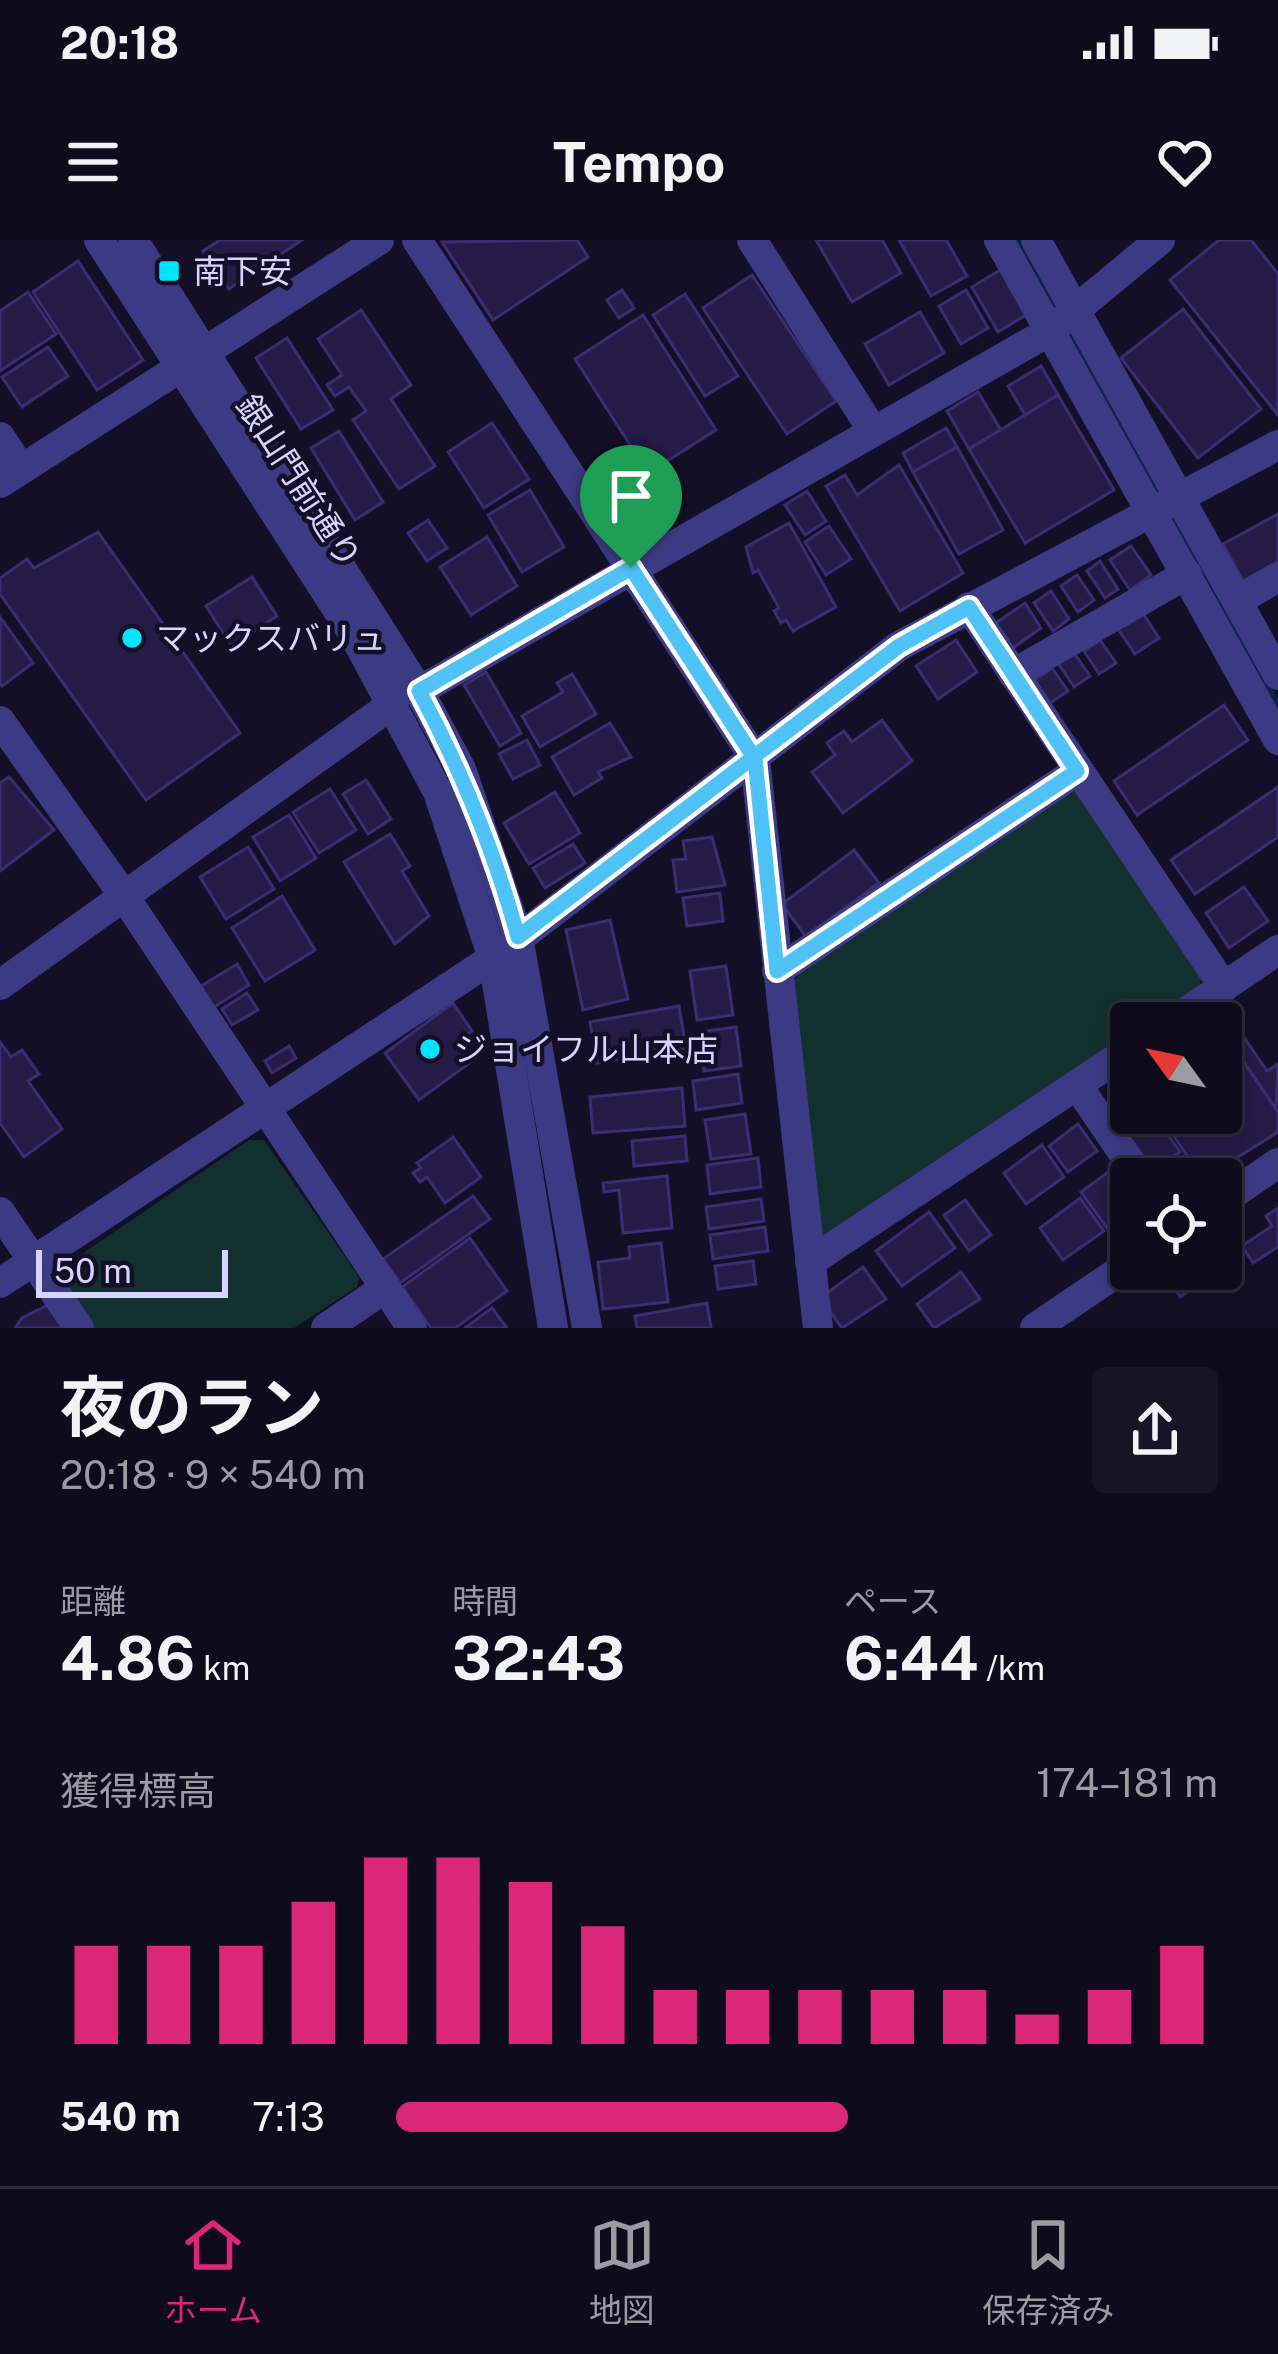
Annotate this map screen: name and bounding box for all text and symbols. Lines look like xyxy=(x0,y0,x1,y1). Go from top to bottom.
text: 20:18 xyxy=(60,16,179,69)
icon: menu xyxy=(60,129,126,195)
icon: heart xyxy=(1152,129,1218,195)
text: Tempo xyxy=(553,131,725,194)
place label: 南下安 xyxy=(193,252,292,290)
marker: 南下安 xyxy=(156,258,182,284)
street label: 銀山門前通り xyxy=(229,388,369,574)
pin xyxy=(580,445,682,568)
icon: arrive xyxy=(598,463,664,529)
place label: マックスバリュ xyxy=(156,619,386,657)
marker: マックスバリュ xyxy=(119,625,145,651)
north arrow xyxy=(1110,1002,1242,1134)
map controls xyxy=(1110,1002,1242,1290)
place label: ジョイフル山本店 xyxy=(454,1030,718,1068)
marker: ジョイフル山本店 xyxy=(417,1036,443,1062)
button: locate xyxy=(1110,1158,1242,1290)
scale bar xyxy=(36,1244,228,1297)
text: 50 m xyxy=(54,1252,132,1290)
button: share xyxy=(1092,1367,1218,1493)
text: 夜のラン xyxy=(60,1368,324,1446)
text: 20:18 · 9 × 540 m xyxy=(60,1452,366,1498)
text: 距離 xyxy=(60,1582,126,1620)
text: 時間 xyxy=(452,1582,518,1620)
text: ペース xyxy=(844,1582,941,1620)
text: 4.86 xyxy=(60,1623,195,1694)
text: 32:43 xyxy=(452,1623,625,1694)
text: 6:44 xyxy=(844,1623,978,1694)
text: km xyxy=(195,1649,250,1687)
text: /km xyxy=(978,1649,1045,1687)
text: 174–181 m xyxy=(1036,1760,1218,1806)
text: 獲得標高 xyxy=(60,1768,216,1814)
text: 540 m xyxy=(60,2094,181,2140)
text: 7:13 xyxy=(252,2094,325,2140)
tab: ホーム xyxy=(164,2212,262,2332)
tab: 地図 xyxy=(589,2212,655,2332)
tab: 保存済み xyxy=(982,2212,1114,2332)

